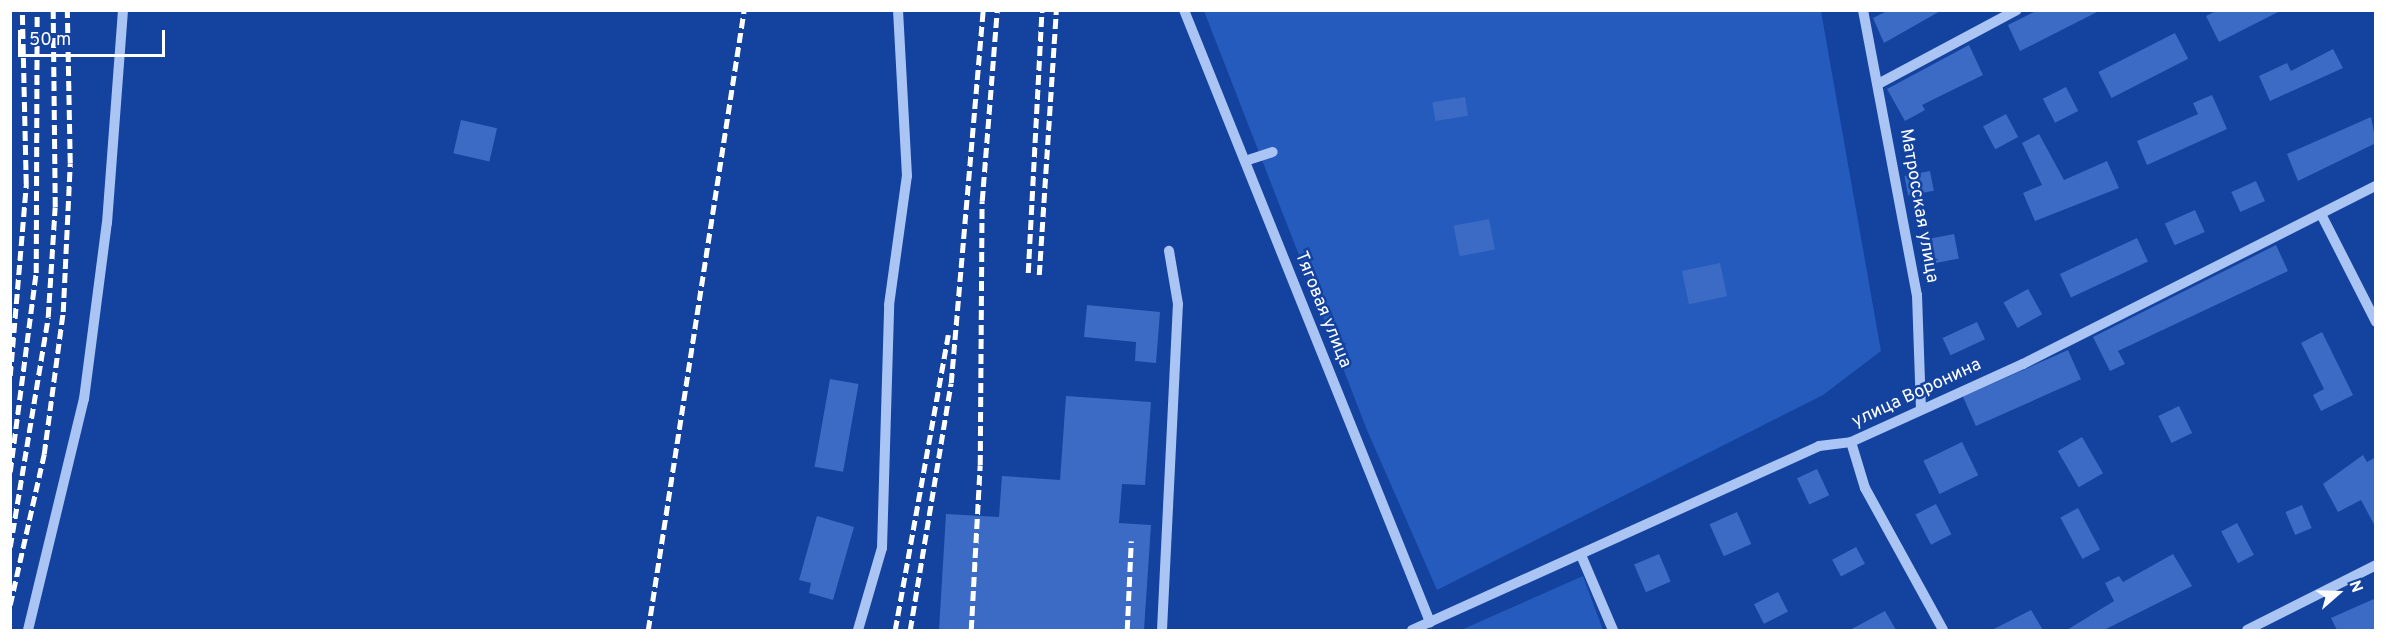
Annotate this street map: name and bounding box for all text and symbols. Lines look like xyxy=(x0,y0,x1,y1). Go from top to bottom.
scale bar xyxy=(21,18,168,56)
text: 50 m xyxy=(29,29,71,52)
street label: Матросская улица xyxy=(1894,127,1942,285)
street label: Тяговая улица xyxy=(1289,248,1355,372)
street label: улица Воронина xyxy=(1849,355,1985,433)
north arrow xyxy=(2308,563,2368,623)
text: N xyxy=(2344,578,2366,596)

